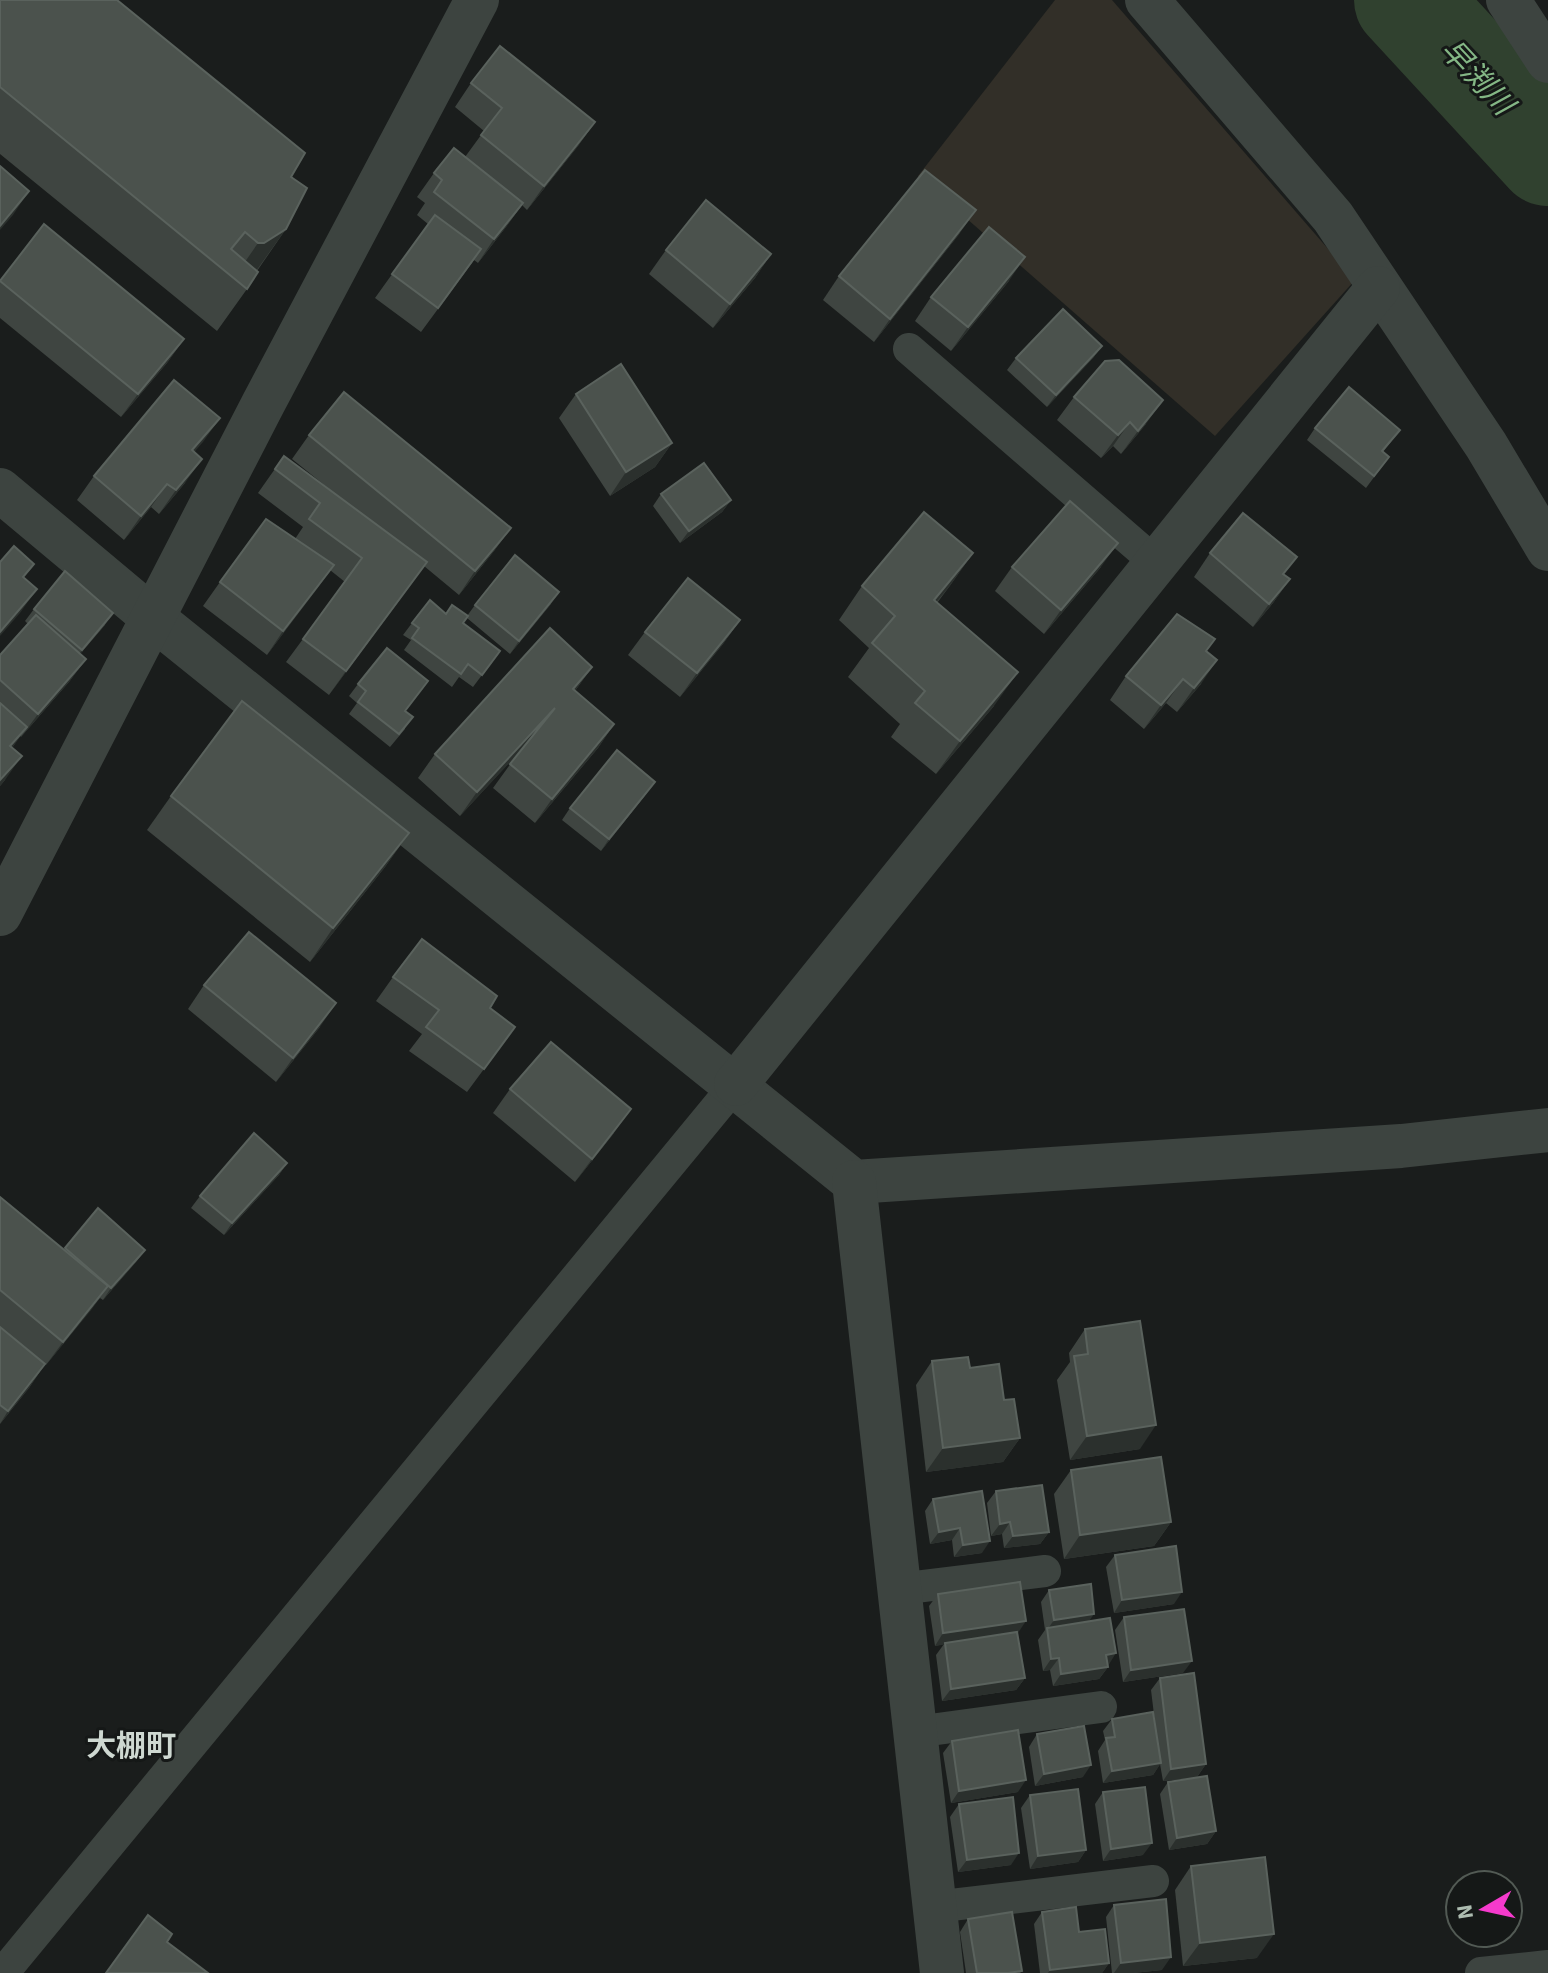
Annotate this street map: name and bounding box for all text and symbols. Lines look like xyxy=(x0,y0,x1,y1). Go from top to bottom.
water label: 早渕川 xyxy=(1430,30,1525,127)
district label: 大棚町 xyxy=(86,1725,176,1768)
north arrow xyxy=(1444,1869,1524,1949)
text: N xyxy=(1448,1902,1482,1922)

